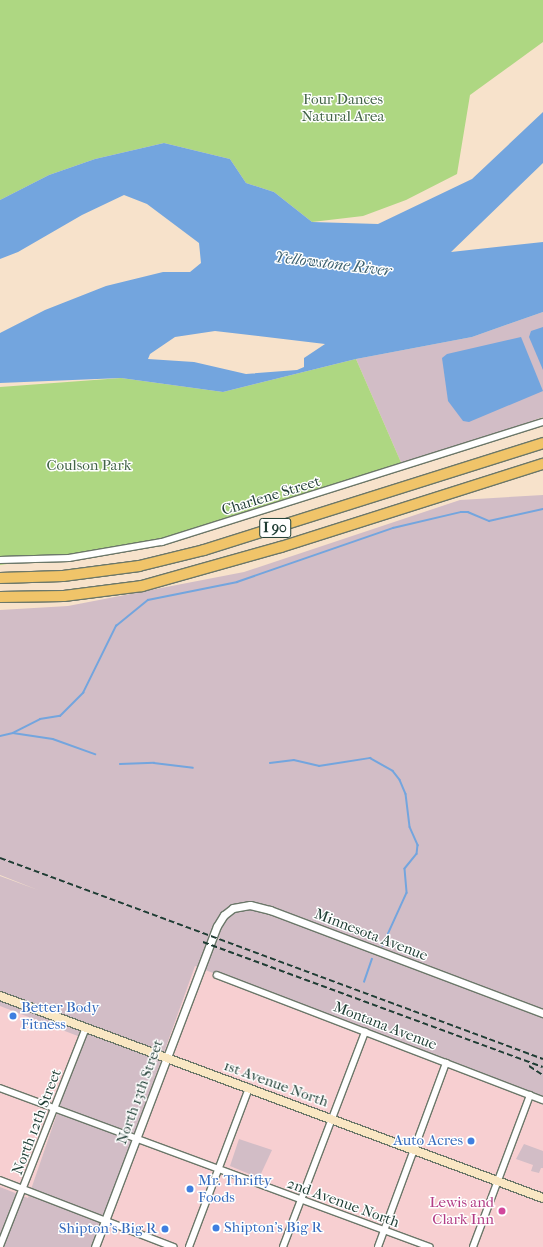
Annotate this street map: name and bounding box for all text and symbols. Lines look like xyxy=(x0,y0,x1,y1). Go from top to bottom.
park label: Four Dances Natural Area xyxy=(302,90,384,125)
water label: Yellowstone River xyxy=(274,247,392,281)
park label: Coulson Park xyxy=(47,457,131,475)
street label: Charlene Street xyxy=(220,472,322,520)
road number: I 90 xyxy=(259,516,291,540)
street label: Minnesota Avenue xyxy=(312,905,430,965)
place label: Better Body Fitness xyxy=(21,998,99,1033)
street label: Montana Avenue xyxy=(331,998,439,1054)
marker: Better Body Fitness xyxy=(8,1011,18,1021)
street label: North 13th Street xyxy=(113,1037,167,1147)
street label: 1st Avenue North xyxy=(221,1057,331,1111)
street label: North 12th Street xyxy=(9,1067,65,1177)
place label: Auto Acres xyxy=(393,1132,463,1150)
marker: Auto Acres xyxy=(466,1136,476,1146)
place label: Mr. Thrifty Foods xyxy=(198,1171,272,1206)
street label: 2nd Avenue North xyxy=(284,1174,402,1232)
marker: Mr. Thrifty Foods xyxy=(185,1184,195,1194)
place label: Lewis and Clark Inn xyxy=(429,1193,494,1228)
marker: Lewis and Clark Inn xyxy=(497,1206,507,1216)
place label: Shipton’s Big R xyxy=(224,1219,322,1237)
place label: Shipton's Big R xyxy=(59,1220,157,1238)
marker: Shipton’s Big R xyxy=(211,1223,221,1233)
marker: Shipton's Big R xyxy=(160,1224,170,1234)

